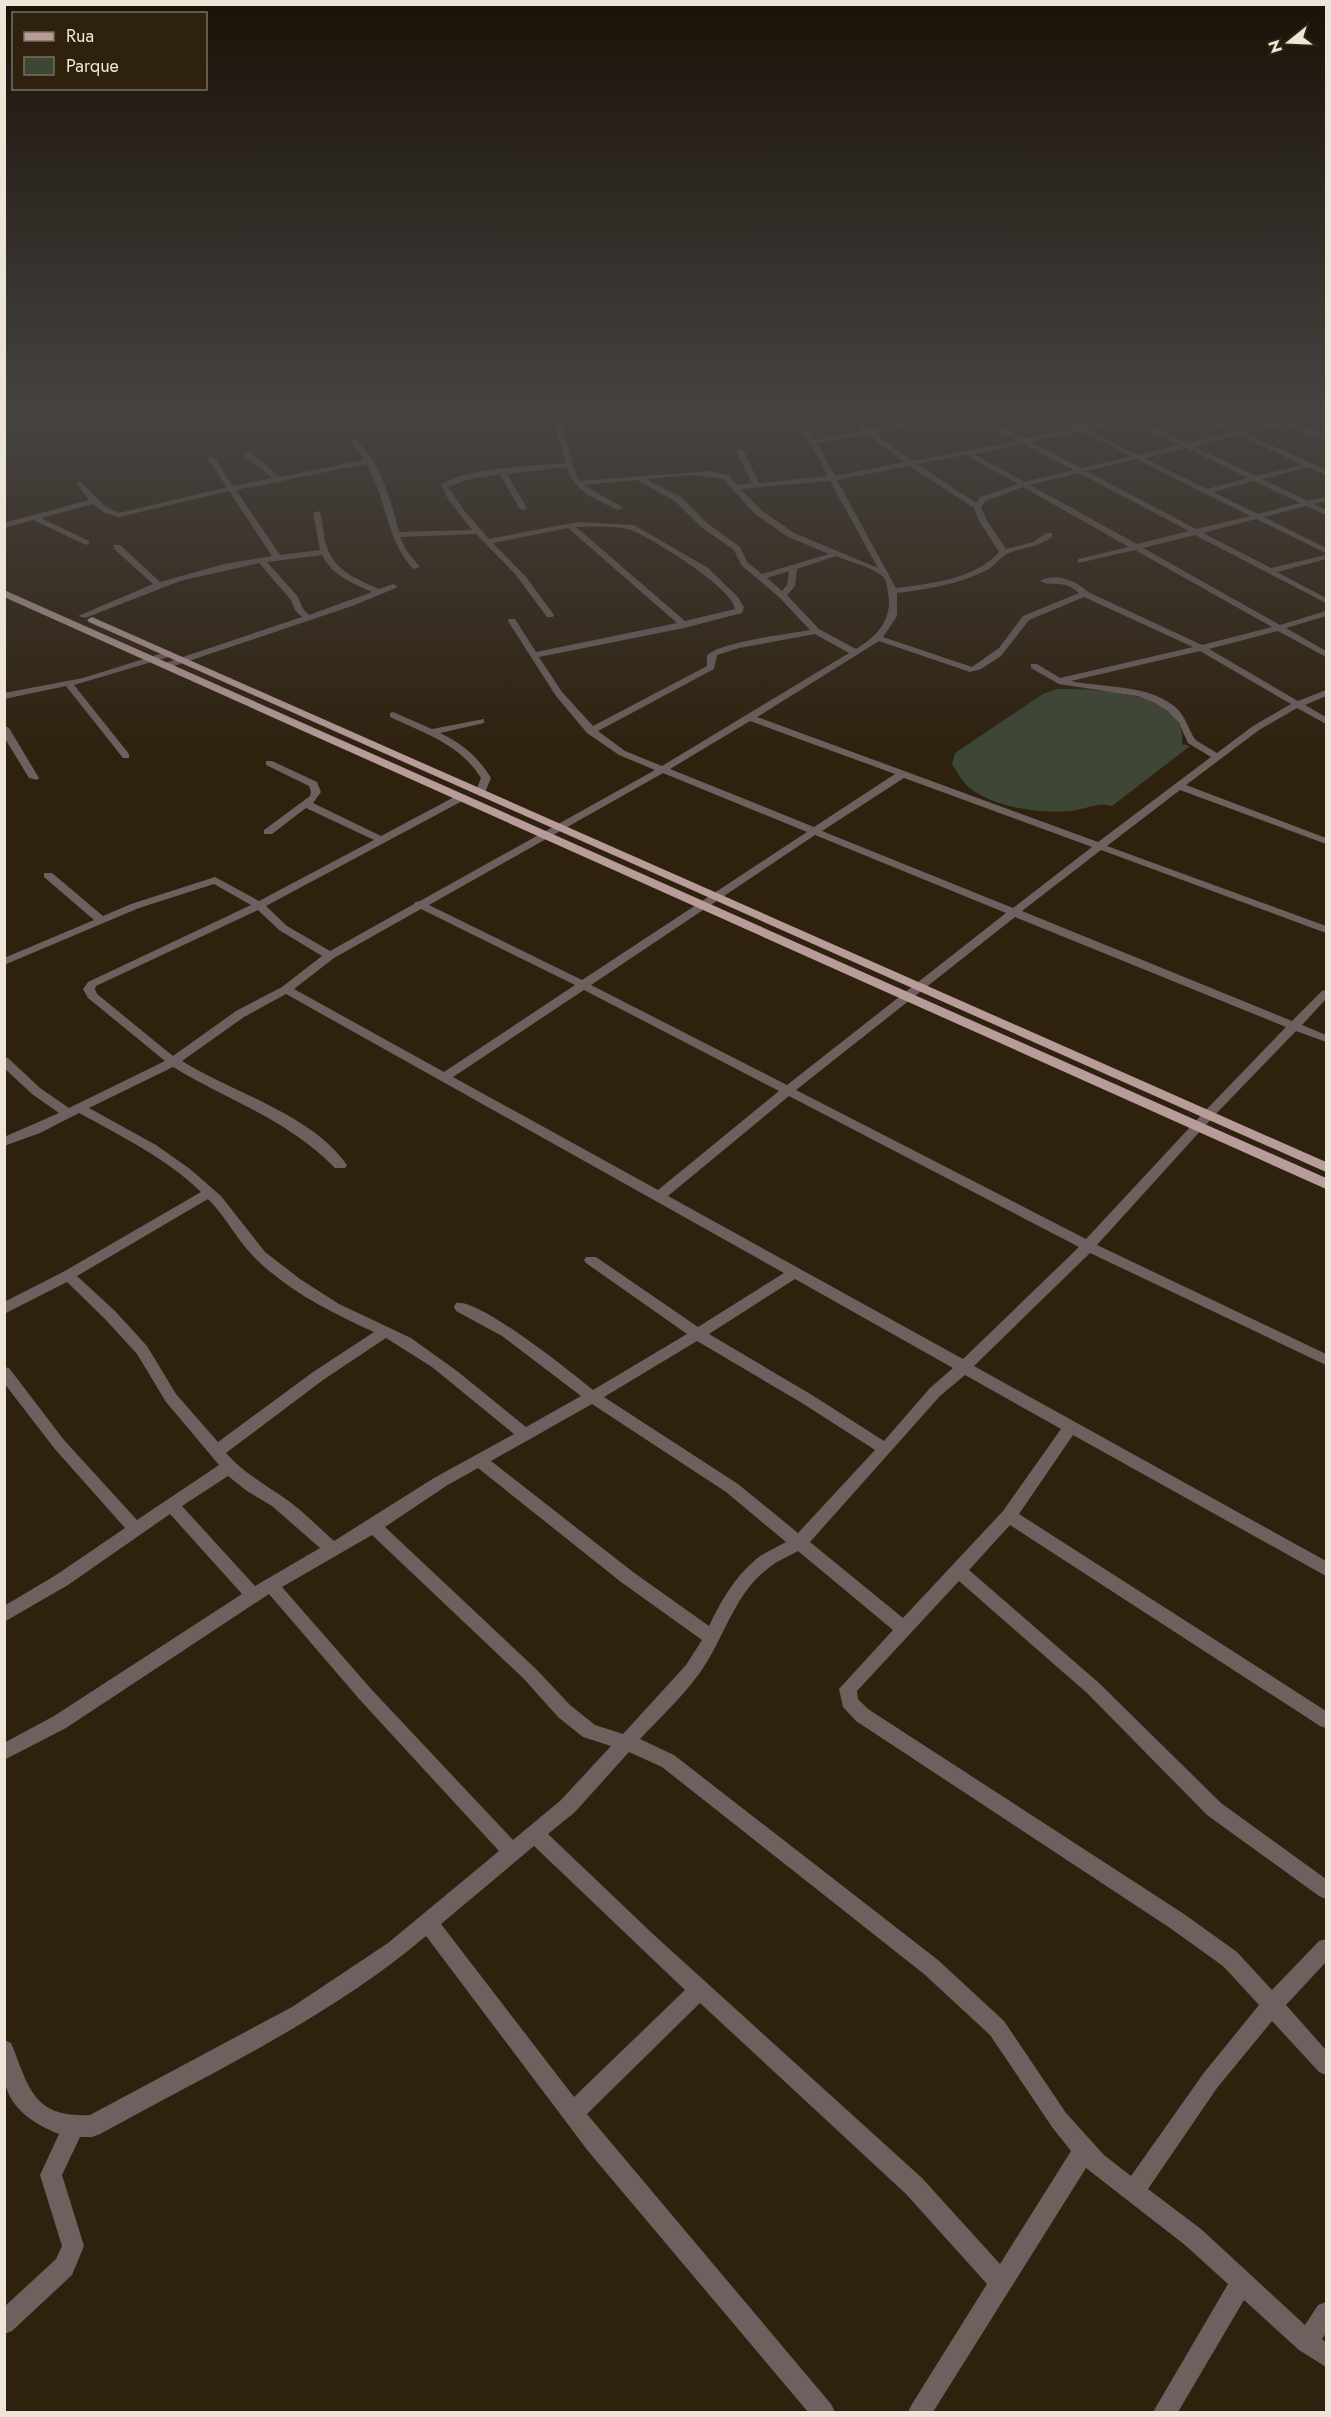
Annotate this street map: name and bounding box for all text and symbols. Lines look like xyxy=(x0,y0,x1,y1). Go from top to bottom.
legend xyxy=(12,12,207,90)
north arrow xyxy=(1259,12,1319,72)
text: Rua xyxy=(66,23,94,49)
text: N xyxy=(1262,37,1288,56)
text: Parque xyxy=(66,53,119,79)

